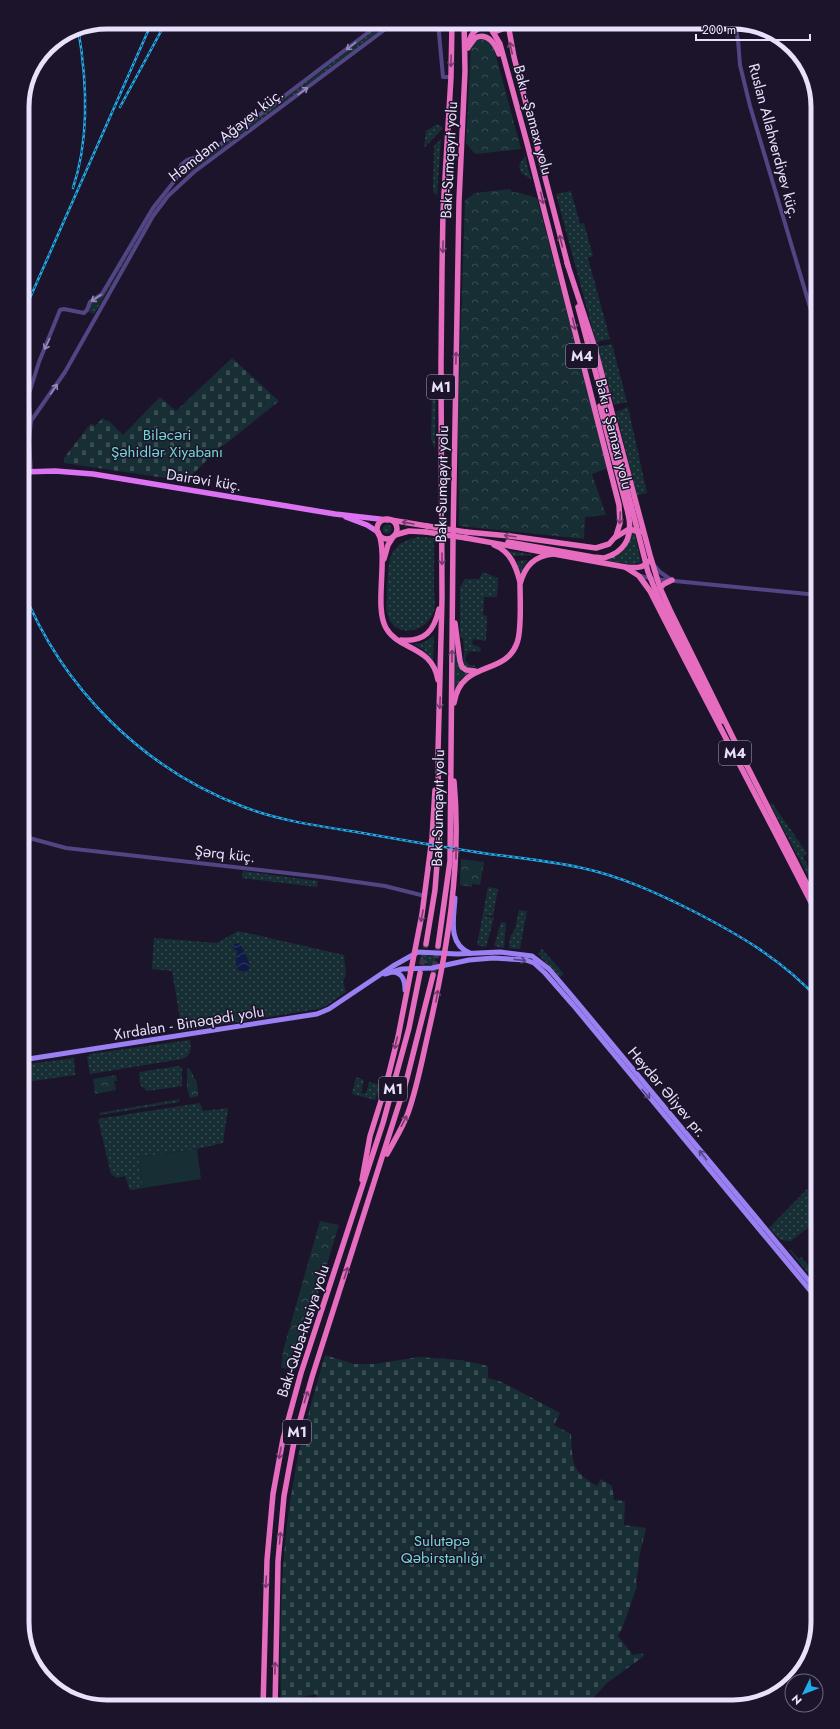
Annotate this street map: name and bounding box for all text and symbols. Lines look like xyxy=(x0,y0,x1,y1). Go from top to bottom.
scale bar xyxy=(696,16,810,42)
text: 200 m xyxy=(702,21,736,39)
one-way arrow xyxy=(507,41,515,54)
one-way arrow xyxy=(346,42,357,50)
one-way arrow xyxy=(447,54,455,67)
street label: Ruslan Allahverdiyev küç. xyxy=(743,61,805,221)
street label: Bakı - Şamaxı yolu xyxy=(508,62,558,178)
street label: Həmdəm Ağayev küç. xyxy=(164,83,288,187)
one-way arrow xyxy=(297,87,308,95)
street label: Bakı-Sumqayıt yolu xyxy=(435,101,463,219)
one-way arrow xyxy=(538,191,546,204)
one-way arrow xyxy=(557,235,565,248)
one-way arrow xyxy=(439,240,447,253)
one-way arrow xyxy=(91,294,102,302)
one-way arrow xyxy=(570,317,578,330)
one-way arrow xyxy=(43,338,50,350)
road number: M4 xyxy=(566,344,598,368)
one-way arrow xyxy=(452,352,460,365)
road number: M1 xyxy=(427,375,455,399)
street label: Bakı - Şamaxı yolu xyxy=(590,376,638,492)
one-way arrow xyxy=(50,384,58,395)
park label: Biləcəri Şəhidlər Xiyabanı xyxy=(111,424,223,463)
street label: Bakı-Sumqayıt yolu xyxy=(430,425,454,543)
street label: Dairəvi küç. xyxy=(165,463,243,497)
one-way arrow xyxy=(616,511,624,524)
one-way arrow xyxy=(402,519,415,527)
one-way arrow xyxy=(504,532,517,540)
one-way arrow xyxy=(438,552,446,565)
one-way arrow xyxy=(448,650,456,663)
one-way arrow xyxy=(436,696,444,709)
road number: M4 xyxy=(719,741,751,765)
street label: Bakı-Sumqayıt yolu xyxy=(426,749,450,867)
street label: Şərq küç. xyxy=(194,840,256,868)
one-way arrow xyxy=(452,847,460,860)
one-way arrow xyxy=(417,909,425,922)
one-way arrow xyxy=(513,956,526,964)
one-way arrow xyxy=(433,990,441,1003)
street label: Xırdalan - Binəqədi yolu xyxy=(112,1000,266,1046)
one-way arrow xyxy=(392,1037,400,1050)
street label: Heydər Əliyev pr. xyxy=(622,1042,712,1142)
road number: M1 xyxy=(379,1077,407,1101)
one-way arrow xyxy=(641,1088,650,1099)
one-way arrow xyxy=(401,1116,408,1128)
one-way arrow xyxy=(699,1149,708,1160)
street label: Bakı-Quba-Rusiya yolu xyxy=(271,1262,335,1400)
one-way arrow xyxy=(342,1267,350,1279)
one-way arrow xyxy=(303,1391,310,1404)
road number: M1 xyxy=(283,1420,311,1444)
one-way arrow xyxy=(276,1446,284,1459)
park label: Sulutəpə Qəbirstanlığı xyxy=(401,1530,483,1569)
one-way arrow xyxy=(276,1532,283,1545)
one-way arrow xyxy=(262,1575,270,1588)
one-way arrow xyxy=(271,1662,279,1675)
north arrow xyxy=(784,1673,824,1713)
text: N xyxy=(788,1691,806,1708)

